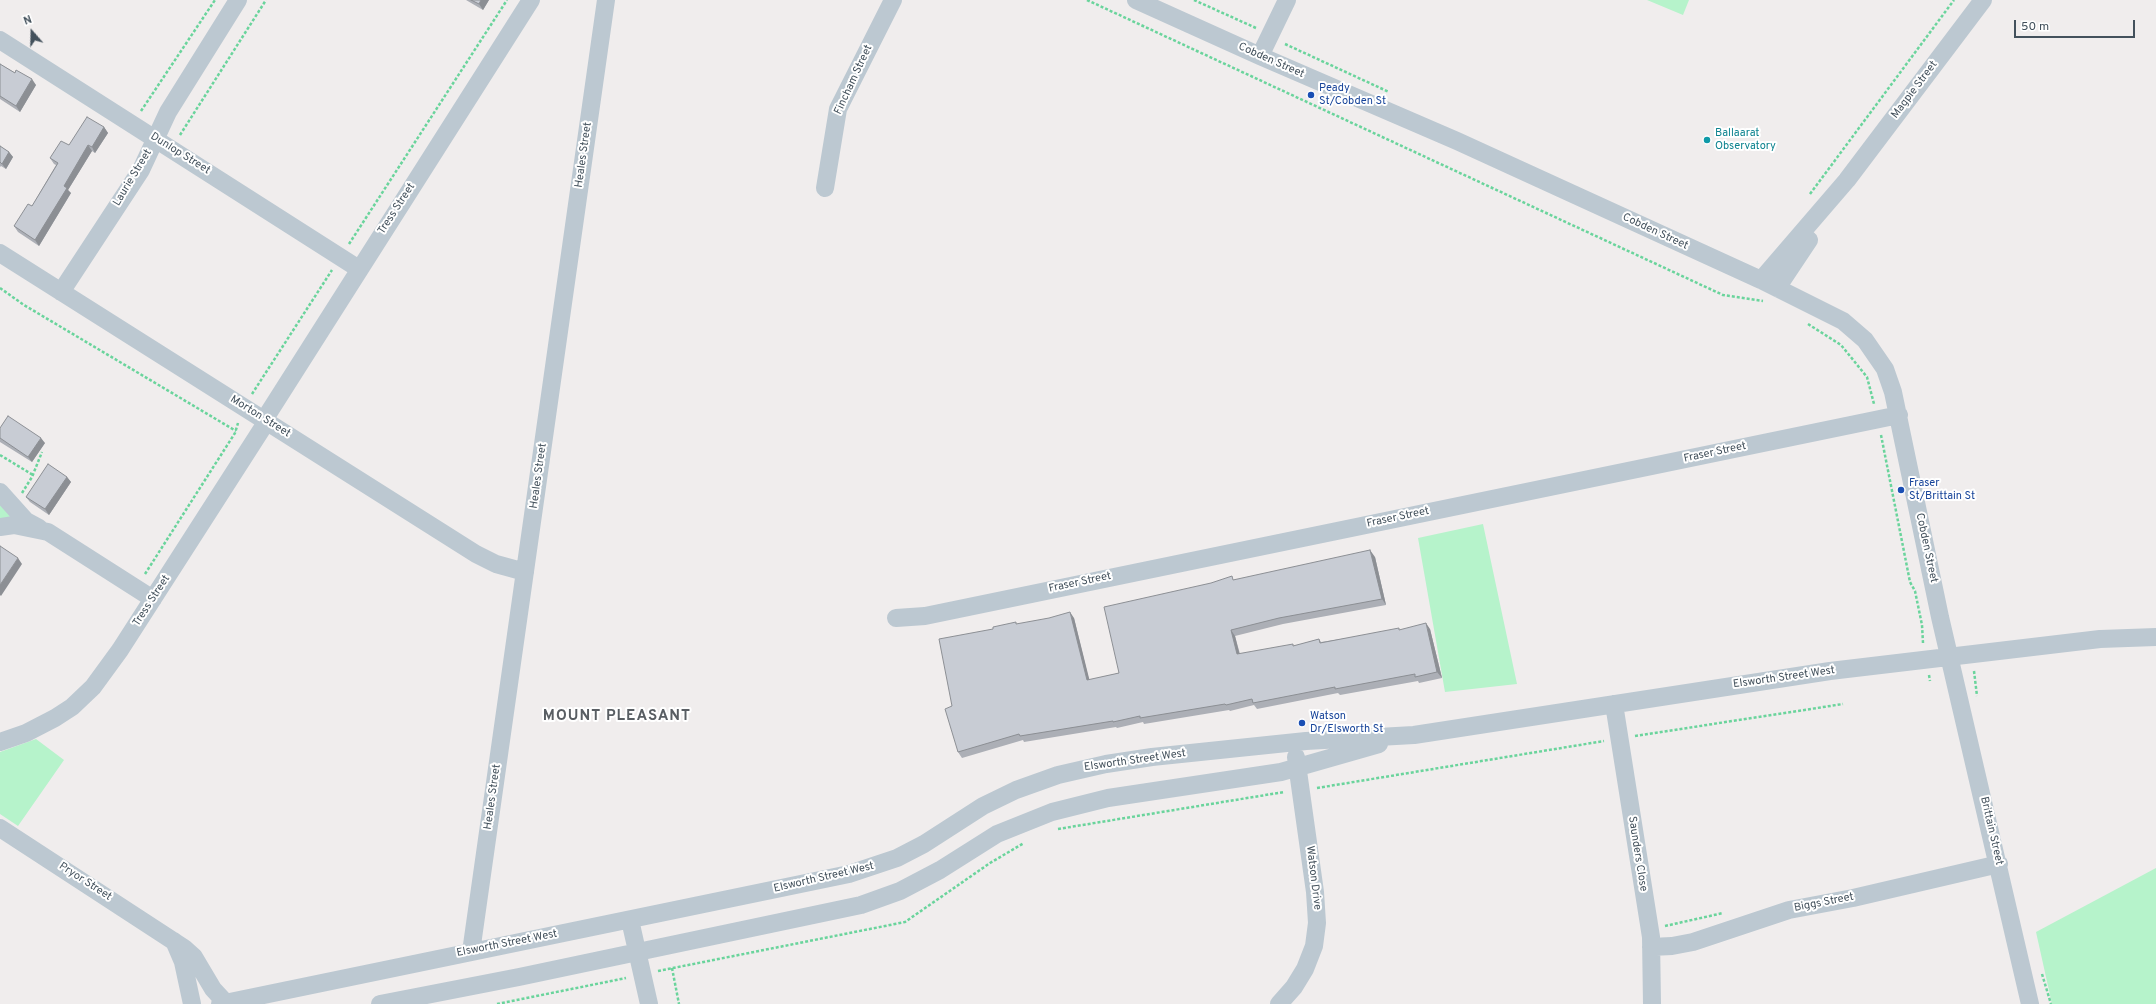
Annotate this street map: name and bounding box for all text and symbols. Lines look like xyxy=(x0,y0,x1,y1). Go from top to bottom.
north arrow xyxy=(12,12,52,52)
scale bar xyxy=(2016,12,2137,38)
text: N xyxy=(22,13,34,29)
text: 50 m xyxy=(2021,19,2049,35)
street label: Cobden Street xyxy=(1236,41,1306,81)
street label: Fincham Street xyxy=(832,43,876,117)
street label: Magpie Street xyxy=(1889,59,1941,121)
place label: Peady St/Cobden St xyxy=(1319,82,1386,108)
marker: Peady St/Cobden St xyxy=(1306,90,1316,100)
street label: Heales Street xyxy=(573,121,595,189)
place label: Ballaarat Observatory xyxy=(1715,127,1776,153)
street label: Dunlop Street xyxy=(148,130,212,178)
marker: Ballaarat Observatory xyxy=(1702,135,1712,145)
street label: Laurie Street xyxy=(111,147,155,209)
street label: Tress Street xyxy=(376,181,418,237)
street label: Cobden Street xyxy=(1620,211,1690,253)
street label: Morton Street xyxy=(227,393,293,441)
street label: Fraser Street xyxy=(1683,440,1747,466)
street label: Heales Street xyxy=(528,442,550,510)
place label: Fraser St/Brittain St xyxy=(1909,477,1975,503)
marker: Fraser St/Brittain St xyxy=(1896,485,1906,495)
street label: Fraser Street xyxy=(1366,505,1430,531)
street label: Cobden Street xyxy=(1912,512,1940,584)
street label: Fraser Street xyxy=(1048,570,1112,596)
street label: Tress Street xyxy=(131,573,173,629)
street label: Elsworth Street West xyxy=(1732,664,1836,692)
district label: MOUNT PLEASANT xyxy=(543,708,691,726)
place label: Watson Dr/Elsworth St xyxy=(1310,710,1383,736)
marker: Watson Dr/Elsworth St xyxy=(1297,718,1307,728)
street label: Elsworth Street West xyxy=(1083,747,1187,775)
street label: Heales Street xyxy=(482,763,504,831)
street label: Brittain Street xyxy=(1977,795,2005,867)
street label: Saunders Close xyxy=(1625,815,1649,893)
street label: Watson Drive xyxy=(1303,845,1323,911)
street label: Pryor Street xyxy=(56,860,114,904)
street label: Elsworth Street West xyxy=(773,860,875,896)
street label: Biggs Street xyxy=(1793,891,1855,915)
street label: Elsworth Street West xyxy=(455,928,559,960)

